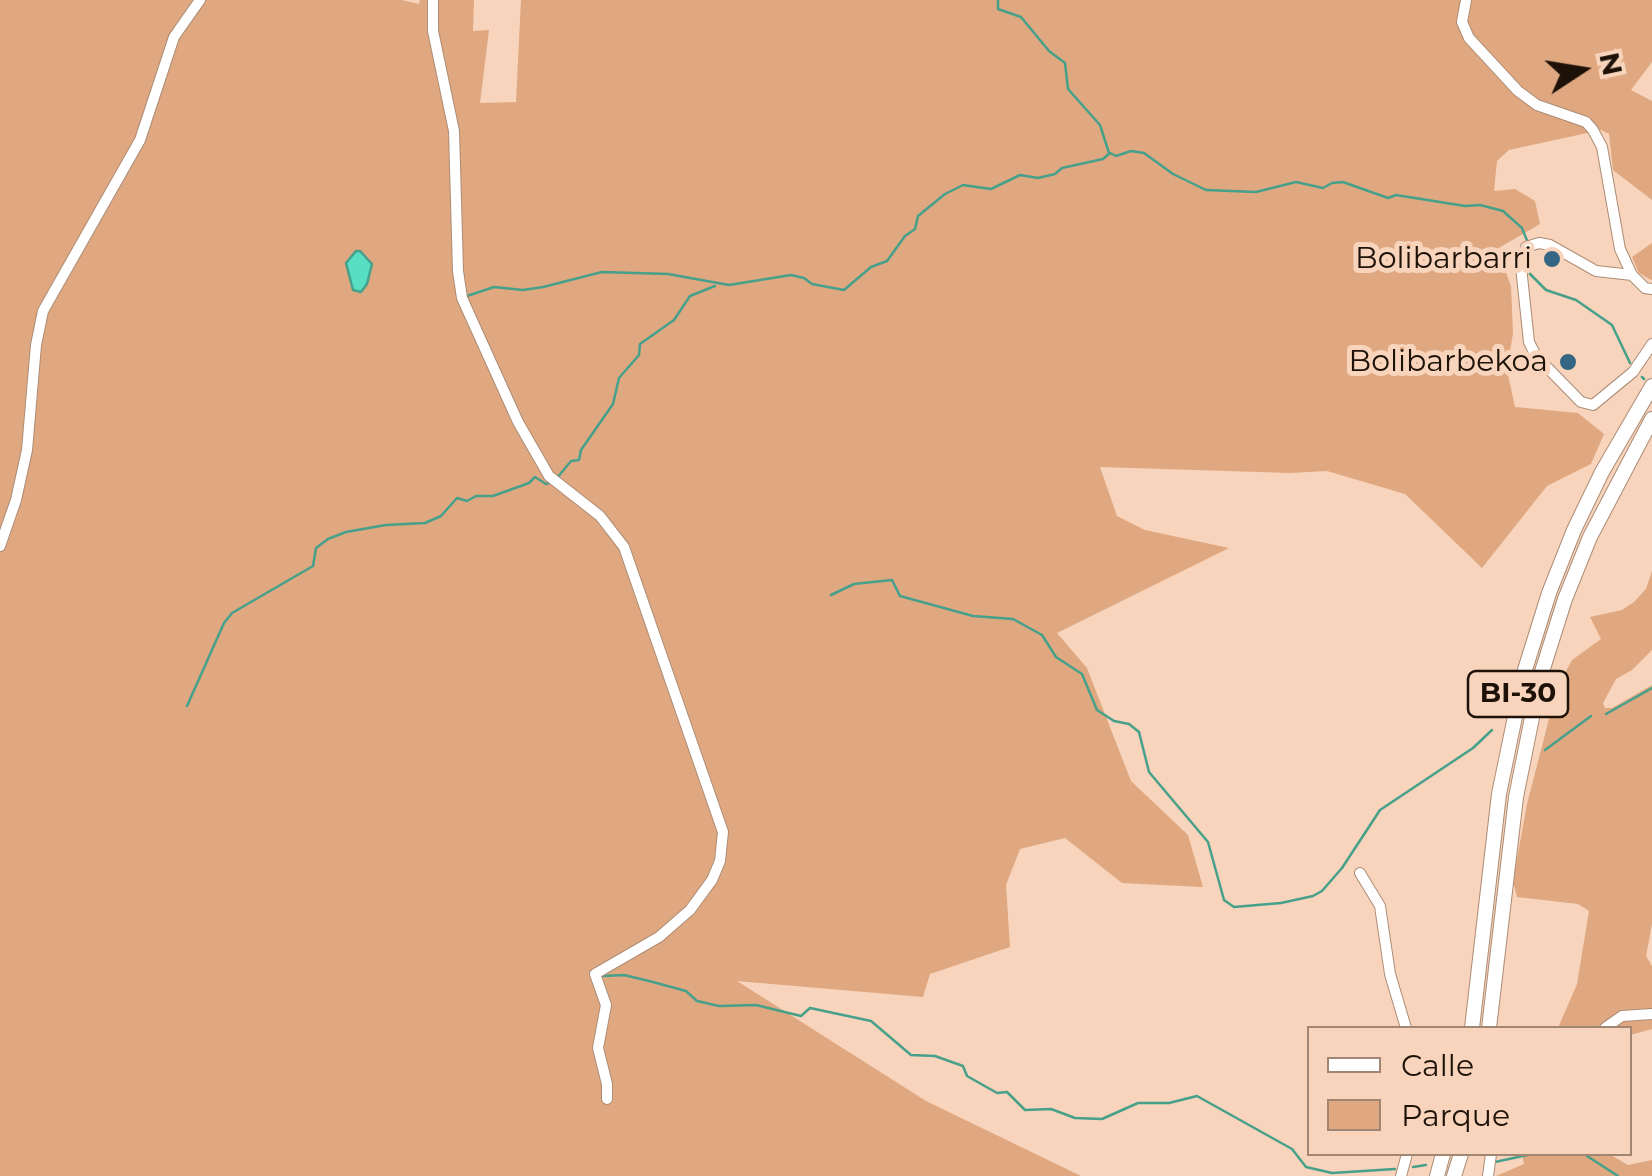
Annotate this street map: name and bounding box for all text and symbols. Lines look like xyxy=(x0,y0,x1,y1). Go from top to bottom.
north arrow xyxy=(1532,20,1632,120)
text: N xyxy=(1592,49,1630,78)
place label: Bolibarbarri xyxy=(1355,241,1532,277)
marker: Bolibarbarri xyxy=(1541,248,1563,270)
place label: Bolibarbekoa xyxy=(1349,344,1548,380)
marker: Bolibarbekoa xyxy=(1557,351,1579,373)
road number: BI-30 xyxy=(1468,671,1568,717)
legend xyxy=(1307,1026,1632,1156)
text: Calle xyxy=(1401,1047,1474,1084)
text: Parque xyxy=(1401,1097,1510,1134)

